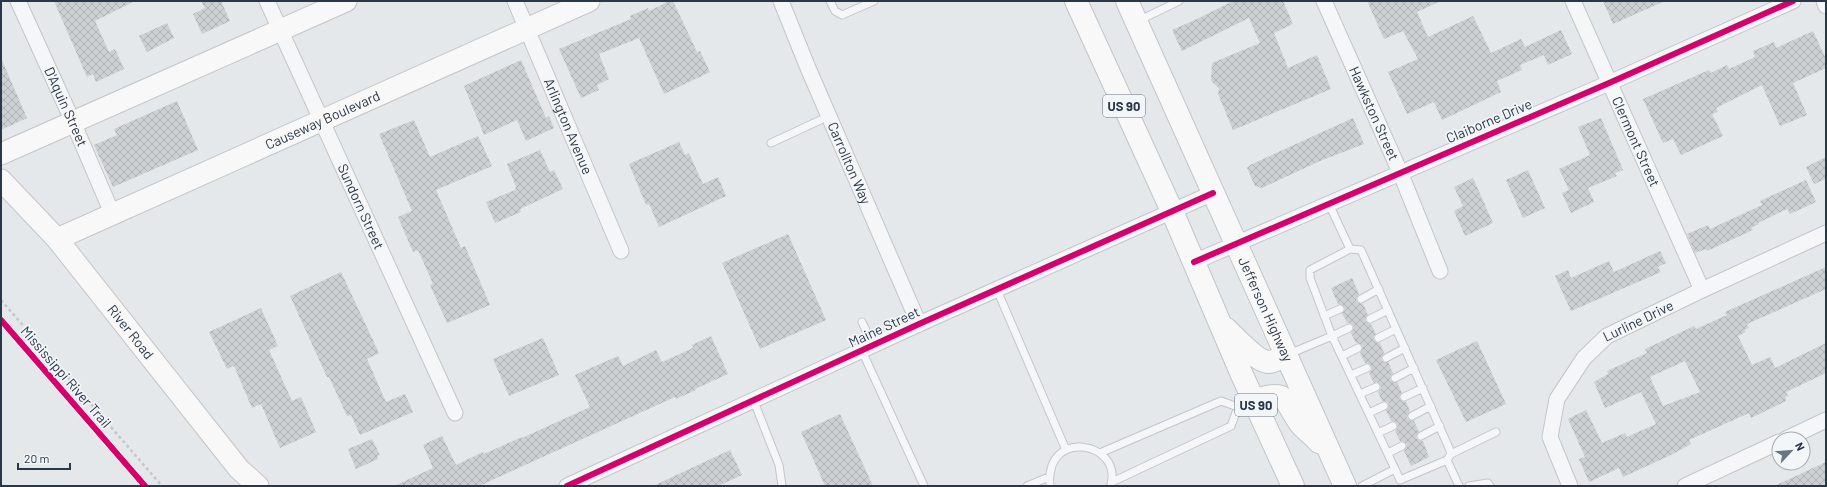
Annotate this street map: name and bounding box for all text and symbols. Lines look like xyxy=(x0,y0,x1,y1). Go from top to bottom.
street label: Hawkston Street xyxy=(1346,63,1403,163)
street label: D'Aquin Street xyxy=(41,64,91,149)
street label: Arlington Avenue xyxy=(541,75,596,177)
street label: Causeway Boulevard xyxy=(262,87,383,153)
street label: Clermont Street xyxy=(1609,94,1664,189)
road number: US 90 xyxy=(1103,95,1145,117)
street label: Claiborne Drive xyxy=(1443,95,1534,146)
street label: Carrollton Way xyxy=(824,119,875,207)
street label: Sundorn Street xyxy=(334,161,388,252)
street label: Jefferson Highway xyxy=(1235,254,1297,365)
street label: Lurline Drive xyxy=(1600,296,1676,345)
street label: River Road xyxy=(104,301,158,362)
street label: Maine Street xyxy=(845,303,922,350)
street label: Mississippi River Trail xyxy=(18,322,115,431)
road number: US 90 xyxy=(1235,394,1277,416)
north arrow xyxy=(1771,431,1811,471)
text: N xyxy=(1793,440,1808,453)
scale bar xyxy=(18,445,70,471)
text: 20 m xyxy=(24,451,50,465)

